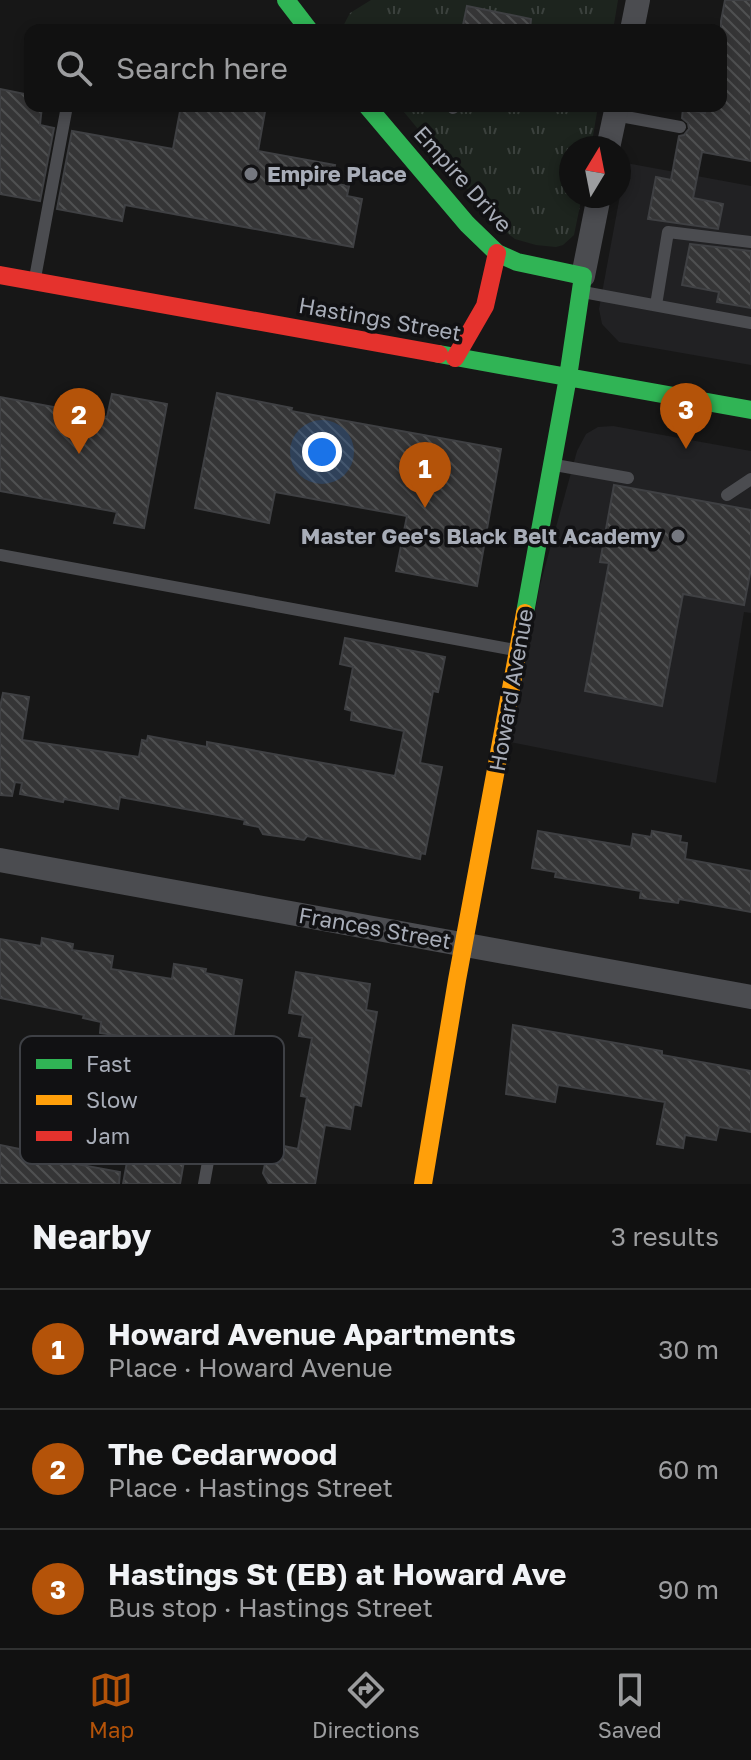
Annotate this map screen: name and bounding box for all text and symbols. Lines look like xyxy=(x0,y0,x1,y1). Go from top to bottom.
search box xyxy=(24,24,727,112)
icon: search xyxy=(52,46,96,90)
text: Search here xyxy=(116,50,288,86)
street label: Empire Drive xyxy=(409,120,518,237)
north arrow xyxy=(559,136,631,208)
place label: Empire Place xyxy=(267,160,407,187)
marker: Empire Place xyxy=(242,165,260,183)
street label: Hastings Street xyxy=(297,291,464,346)
pin: 3 xyxy=(660,383,712,449)
pin: 2 xyxy=(53,388,105,454)
your location xyxy=(302,432,342,472)
pin: 1 xyxy=(399,442,451,508)
place label: Master Gee's Black Belt Academy xyxy=(301,522,662,549)
marker: Master Gee's Black Belt Academy xyxy=(669,527,687,545)
street label: Howard Avenue xyxy=(483,607,538,773)
street label: Frances Street xyxy=(297,901,453,954)
legend xyxy=(20,1036,284,1164)
text: Fast xyxy=(86,1050,132,1077)
text: Slow xyxy=(86,1086,138,1113)
text: Jam xyxy=(86,1122,130,1149)
text: Nearby xyxy=(32,1216,152,1256)
text: 3 results xyxy=(611,1221,719,1252)
text: Howard Avenue Apartments xyxy=(108,1316,516,1352)
text: 1 xyxy=(51,1334,65,1365)
text: 30 m xyxy=(658,1334,719,1365)
text: Place · Howard Avenue xyxy=(108,1352,393,1383)
text: The Cedarwood xyxy=(108,1436,337,1472)
text: 2 xyxy=(50,1454,66,1485)
text: 60 m xyxy=(658,1454,719,1485)
text: Place · Hastings Street xyxy=(108,1472,393,1503)
text: Hastings St (EB) at Howard Ave xyxy=(108,1556,567,1592)
text: 3 xyxy=(50,1574,66,1605)
text: 90 m xyxy=(658,1574,719,1605)
text: Bus stop · Hastings Street xyxy=(108,1592,433,1623)
tab: Map xyxy=(89,1668,134,1743)
tab: Directions xyxy=(312,1668,420,1743)
tab: Saved xyxy=(598,1668,662,1743)

